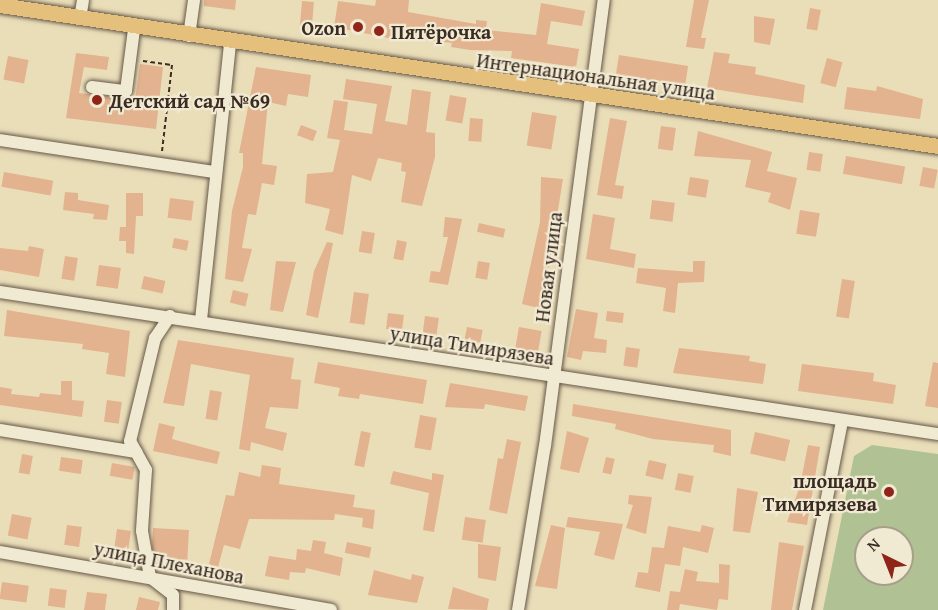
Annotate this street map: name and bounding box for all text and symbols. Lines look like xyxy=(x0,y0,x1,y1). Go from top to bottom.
place label: Ozon xyxy=(301,15,346,39)
place label: Пятёрочка xyxy=(391,19,491,43)
marker: Ozon xyxy=(351,20,365,34)
marker: Пятёрочка xyxy=(372,24,386,38)
street label: Интернациональная улица xyxy=(475,47,717,105)
place label: Детский сад №69 xyxy=(109,88,270,112)
marker: Детский сад №69 xyxy=(90,93,104,107)
street label: Новая улица xyxy=(529,210,567,324)
street label: улица Тимирязева xyxy=(388,320,556,370)
place label: площадь Тимирязева xyxy=(763,468,877,515)
marker: площадь Тимирязева xyxy=(882,485,896,499)
north arrow xyxy=(854,526,914,586)
text: N xyxy=(861,532,885,557)
street label: улица Плеханова xyxy=(92,536,246,588)

